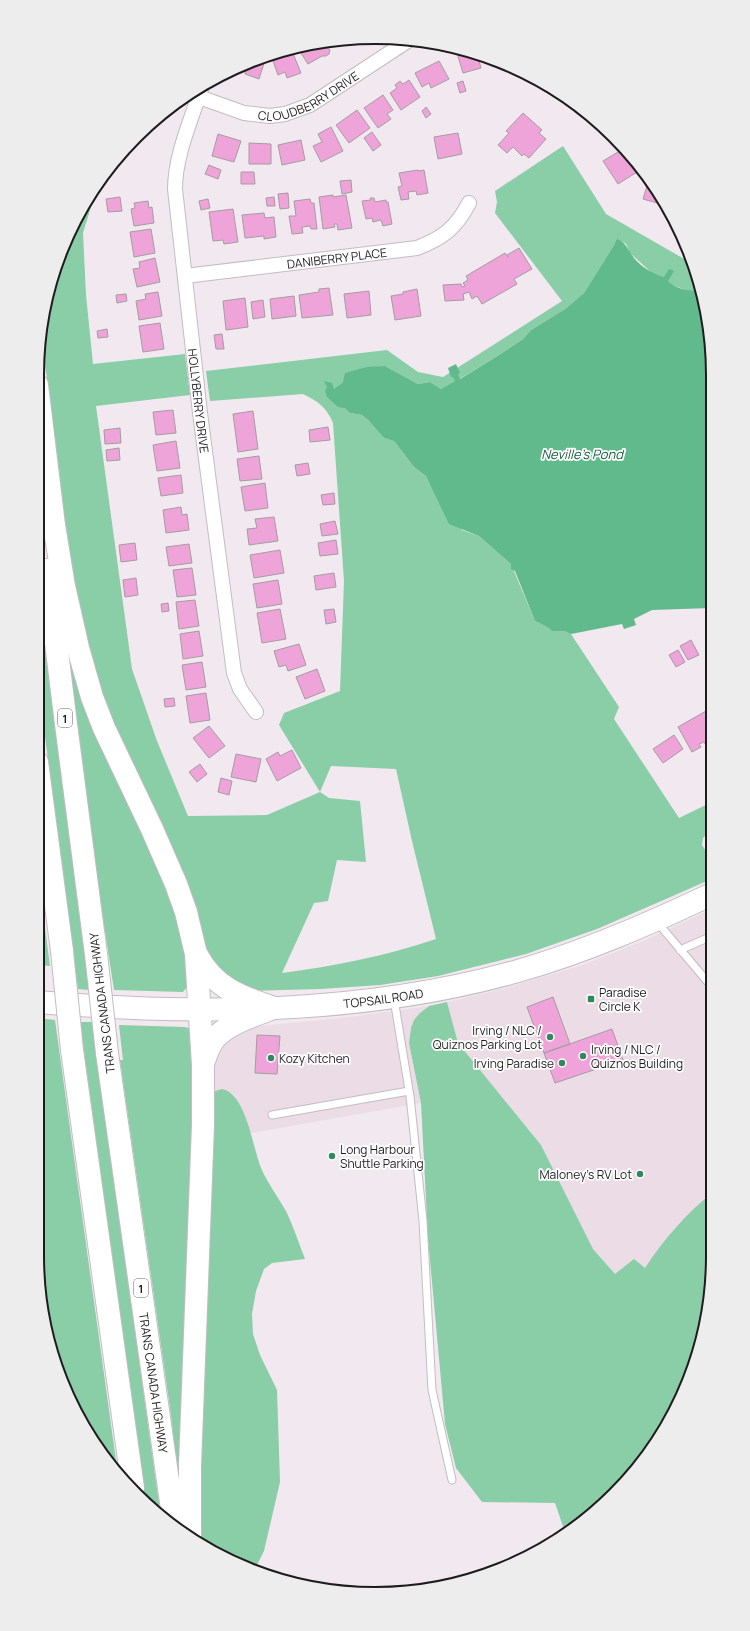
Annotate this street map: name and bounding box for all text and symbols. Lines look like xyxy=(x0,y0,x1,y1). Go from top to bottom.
street label: CLOUDBERRY DRIVE xyxy=(257,67,362,125)
street label: DANIBERRY PLACE xyxy=(286,243,388,272)
street label: HOLLYBERRY DRIVE xyxy=(184,348,214,454)
water label: Neville's Pond xyxy=(541,445,625,463)
road number: 1 xyxy=(58,709,72,727)
street label: TRANS CANADA HIGHWAY xyxy=(85,931,119,1074)
street label: TOPSAIL ROAD xyxy=(342,984,425,1012)
place label: Paradise Circle K xyxy=(599,984,647,1015)
marker: Paradise Circle K xyxy=(586,994,596,1004)
place label: Irving / NLC / Quiznos Parking Lot xyxy=(433,1022,542,1053)
marker: Irving / NLC / Quiznos Parking Lot xyxy=(545,1032,555,1042)
place label: Irving / NLC / Quiznos Building xyxy=(591,1041,683,1072)
place label: Kozy Kitchen xyxy=(279,1050,350,1067)
marker: Irving / NLC / Quiznos Building xyxy=(578,1051,588,1061)
marker: Kozy Kitchen xyxy=(266,1053,276,1063)
place label: Irving Paradise xyxy=(474,1055,554,1072)
marker: Irving Paradise xyxy=(557,1058,567,1068)
place label: Long Harbour Shuttle Parking xyxy=(340,1141,424,1172)
marker: Long Harbour Shuttle Parking xyxy=(327,1151,337,1161)
place label: Maloney's RV Lot xyxy=(539,1166,632,1183)
marker: Maloney's RV Lot xyxy=(635,1169,645,1179)
road number: 1 xyxy=(134,1279,148,1297)
street label: TRANS CANADA HIGHWAY xyxy=(136,1311,172,1454)

